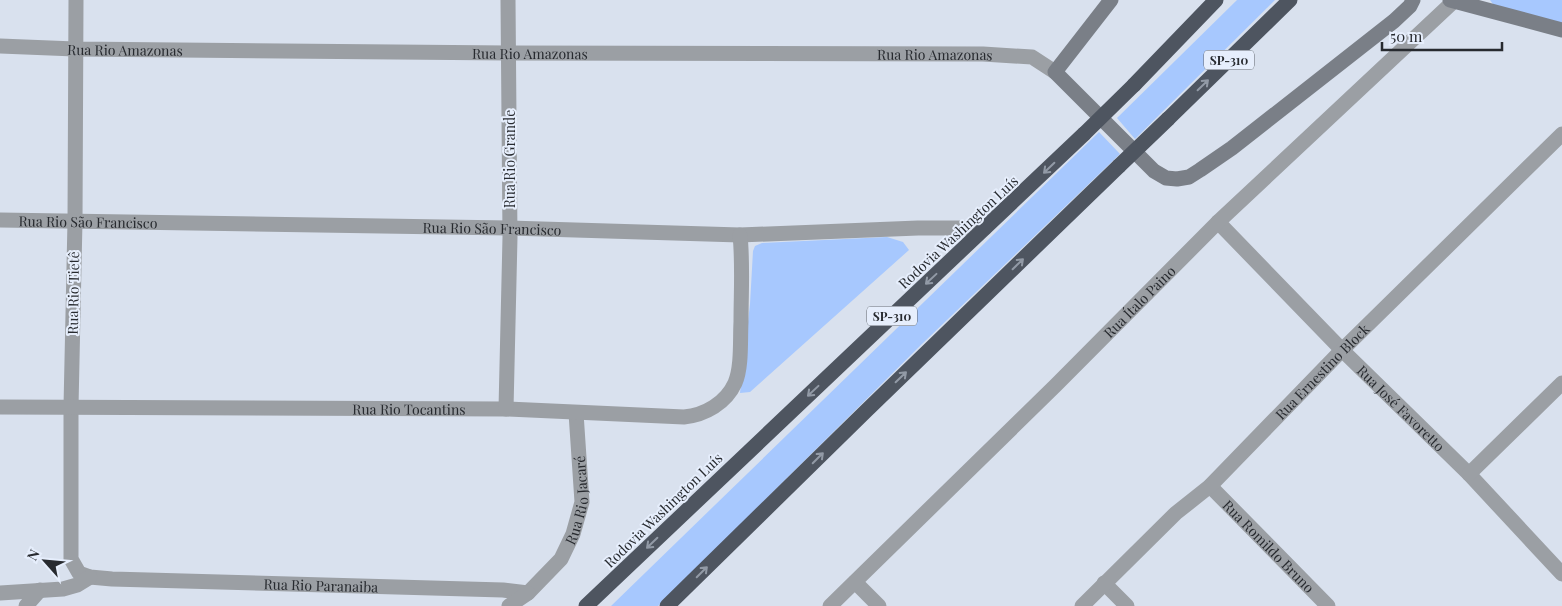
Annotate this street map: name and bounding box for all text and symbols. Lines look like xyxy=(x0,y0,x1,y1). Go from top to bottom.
scale bar xyxy=(1382,20,1502,52)
text: 50 m xyxy=(1390,26,1423,46)
street label: Rua Rio Amazonas xyxy=(67,39,183,59)
street label: Rua Rio Amazonas xyxy=(472,43,588,63)
street label: Rua Rio Amazonas xyxy=(877,44,993,64)
road number: SP-310 xyxy=(1204,50,1254,70)
one-way arrow xyxy=(1197,79,1209,91)
street label: Rua Rio Grande xyxy=(500,110,519,208)
one-way arrow xyxy=(1043,161,1055,174)
street label: Rodovia Washington Luís xyxy=(894,171,1022,293)
street label: Rua Rio São Francisco xyxy=(18,211,158,232)
street label: Rua Rio São Francisco xyxy=(422,217,562,239)
street label: Rua Rio Tietê xyxy=(63,251,83,335)
one-way arrow xyxy=(1011,258,1024,270)
street label: Rua Ítalo Paino xyxy=(1099,261,1179,342)
one-way arrow xyxy=(925,273,938,285)
road number: SP-310 xyxy=(867,306,917,326)
street label: Rua Ernestino Block xyxy=(1271,319,1373,423)
street label: Rua José Favoretto xyxy=(1353,361,1449,455)
one-way arrow xyxy=(894,371,907,383)
one-way arrow xyxy=(806,385,819,397)
street label: Rua Rio Tocantins xyxy=(352,399,466,418)
street label: Rodovia Washington Luís xyxy=(600,448,726,572)
one-way arrow xyxy=(812,452,824,464)
street label: Rua Rio Jacaré xyxy=(560,455,592,547)
street label: Rua Romildo Bruno xyxy=(1219,495,1319,597)
north arrow xyxy=(20,536,70,586)
one-way arrow xyxy=(646,537,658,549)
text: N xyxy=(22,546,44,564)
one-way arrow xyxy=(696,566,708,578)
street label: Rua Rio Paranaiba xyxy=(263,574,378,596)

